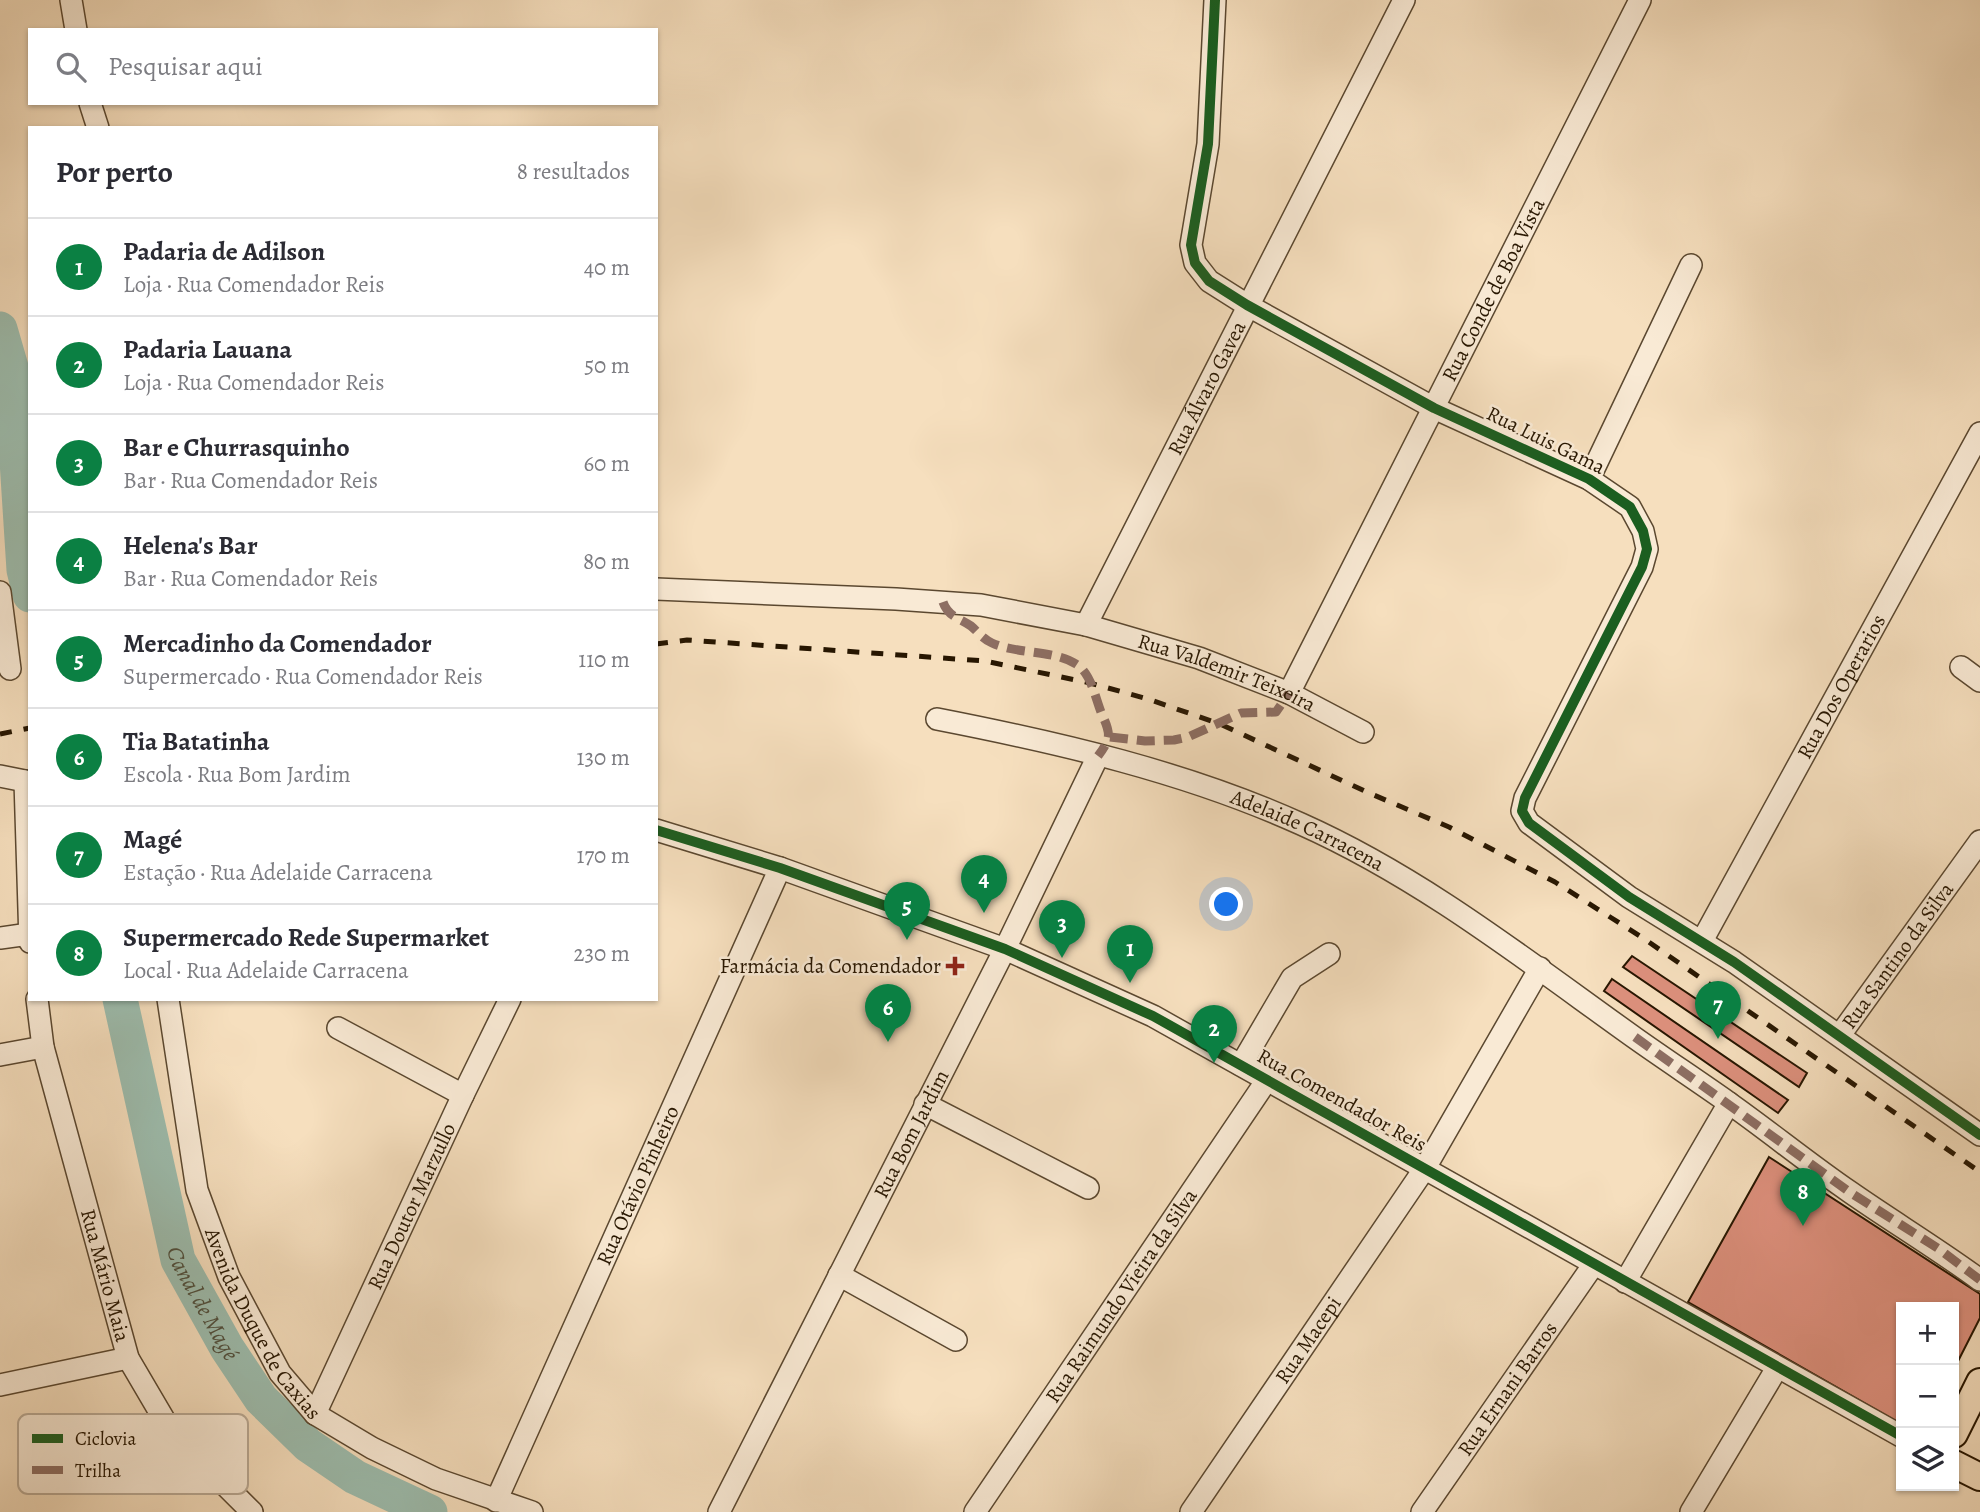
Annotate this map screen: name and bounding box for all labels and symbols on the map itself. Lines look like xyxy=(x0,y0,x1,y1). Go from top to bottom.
street label: Rua Conde de Boa Vista xyxy=(1435,193,1551,386)
street label: Rua Álvaro Gavea xyxy=(1161,316,1253,460)
street label: Rua Luis Gama xyxy=(1482,399,1610,481)
street label: Rua Dos Operarios xyxy=(1790,609,1892,764)
street label: Rua Valdemir Teixeira xyxy=(1135,627,1321,719)
street label: Adelaide Carracena xyxy=(1226,782,1390,878)
pin: 4 xyxy=(961,855,1007,913)
street label: Rua Santino da Silva xyxy=(1835,876,1960,1035)
pin: 5 xyxy=(884,882,930,940)
your location xyxy=(1209,887,1243,921)
pin: 3 xyxy=(1039,900,1085,958)
pin: 1 xyxy=(1107,925,1153,983)
place label: Farmácia da Comendador xyxy=(720,952,941,980)
marker: Farmácia da Comendador xyxy=(947,958,963,974)
pin: 7 xyxy=(1695,981,1741,1039)
pin: 6 xyxy=(865,984,911,1042)
pin: 2 xyxy=(1191,1005,1237,1063)
street label: Rua Comendador Reis xyxy=(1252,1042,1432,1158)
street label: Rua Bom Jardim xyxy=(867,1065,955,1203)
street label: Rua Otávio Pinheiro xyxy=(590,1101,686,1270)
street label: Rua Doutor Marzullo xyxy=(361,1118,462,1294)
pin: 8 xyxy=(1780,1168,1826,1226)
street label: Rua Raimundo Vieira da Silva xyxy=(1039,1183,1204,1408)
street label: Rua Mário Maia xyxy=(74,1206,137,1345)
street label: Avenida Duque de Caxias xyxy=(198,1223,328,1425)
water label: Canal de Magé xyxy=(160,1244,247,1367)
street label: Rua Macepi xyxy=(1268,1291,1348,1389)
street label: Rua Ernani Barros xyxy=(1451,1316,1564,1461)
legend xyxy=(18,1414,248,1494)
text: Ciclovia xyxy=(75,1426,137,1452)
text: Trilha xyxy=(75,1458,121,1484)

